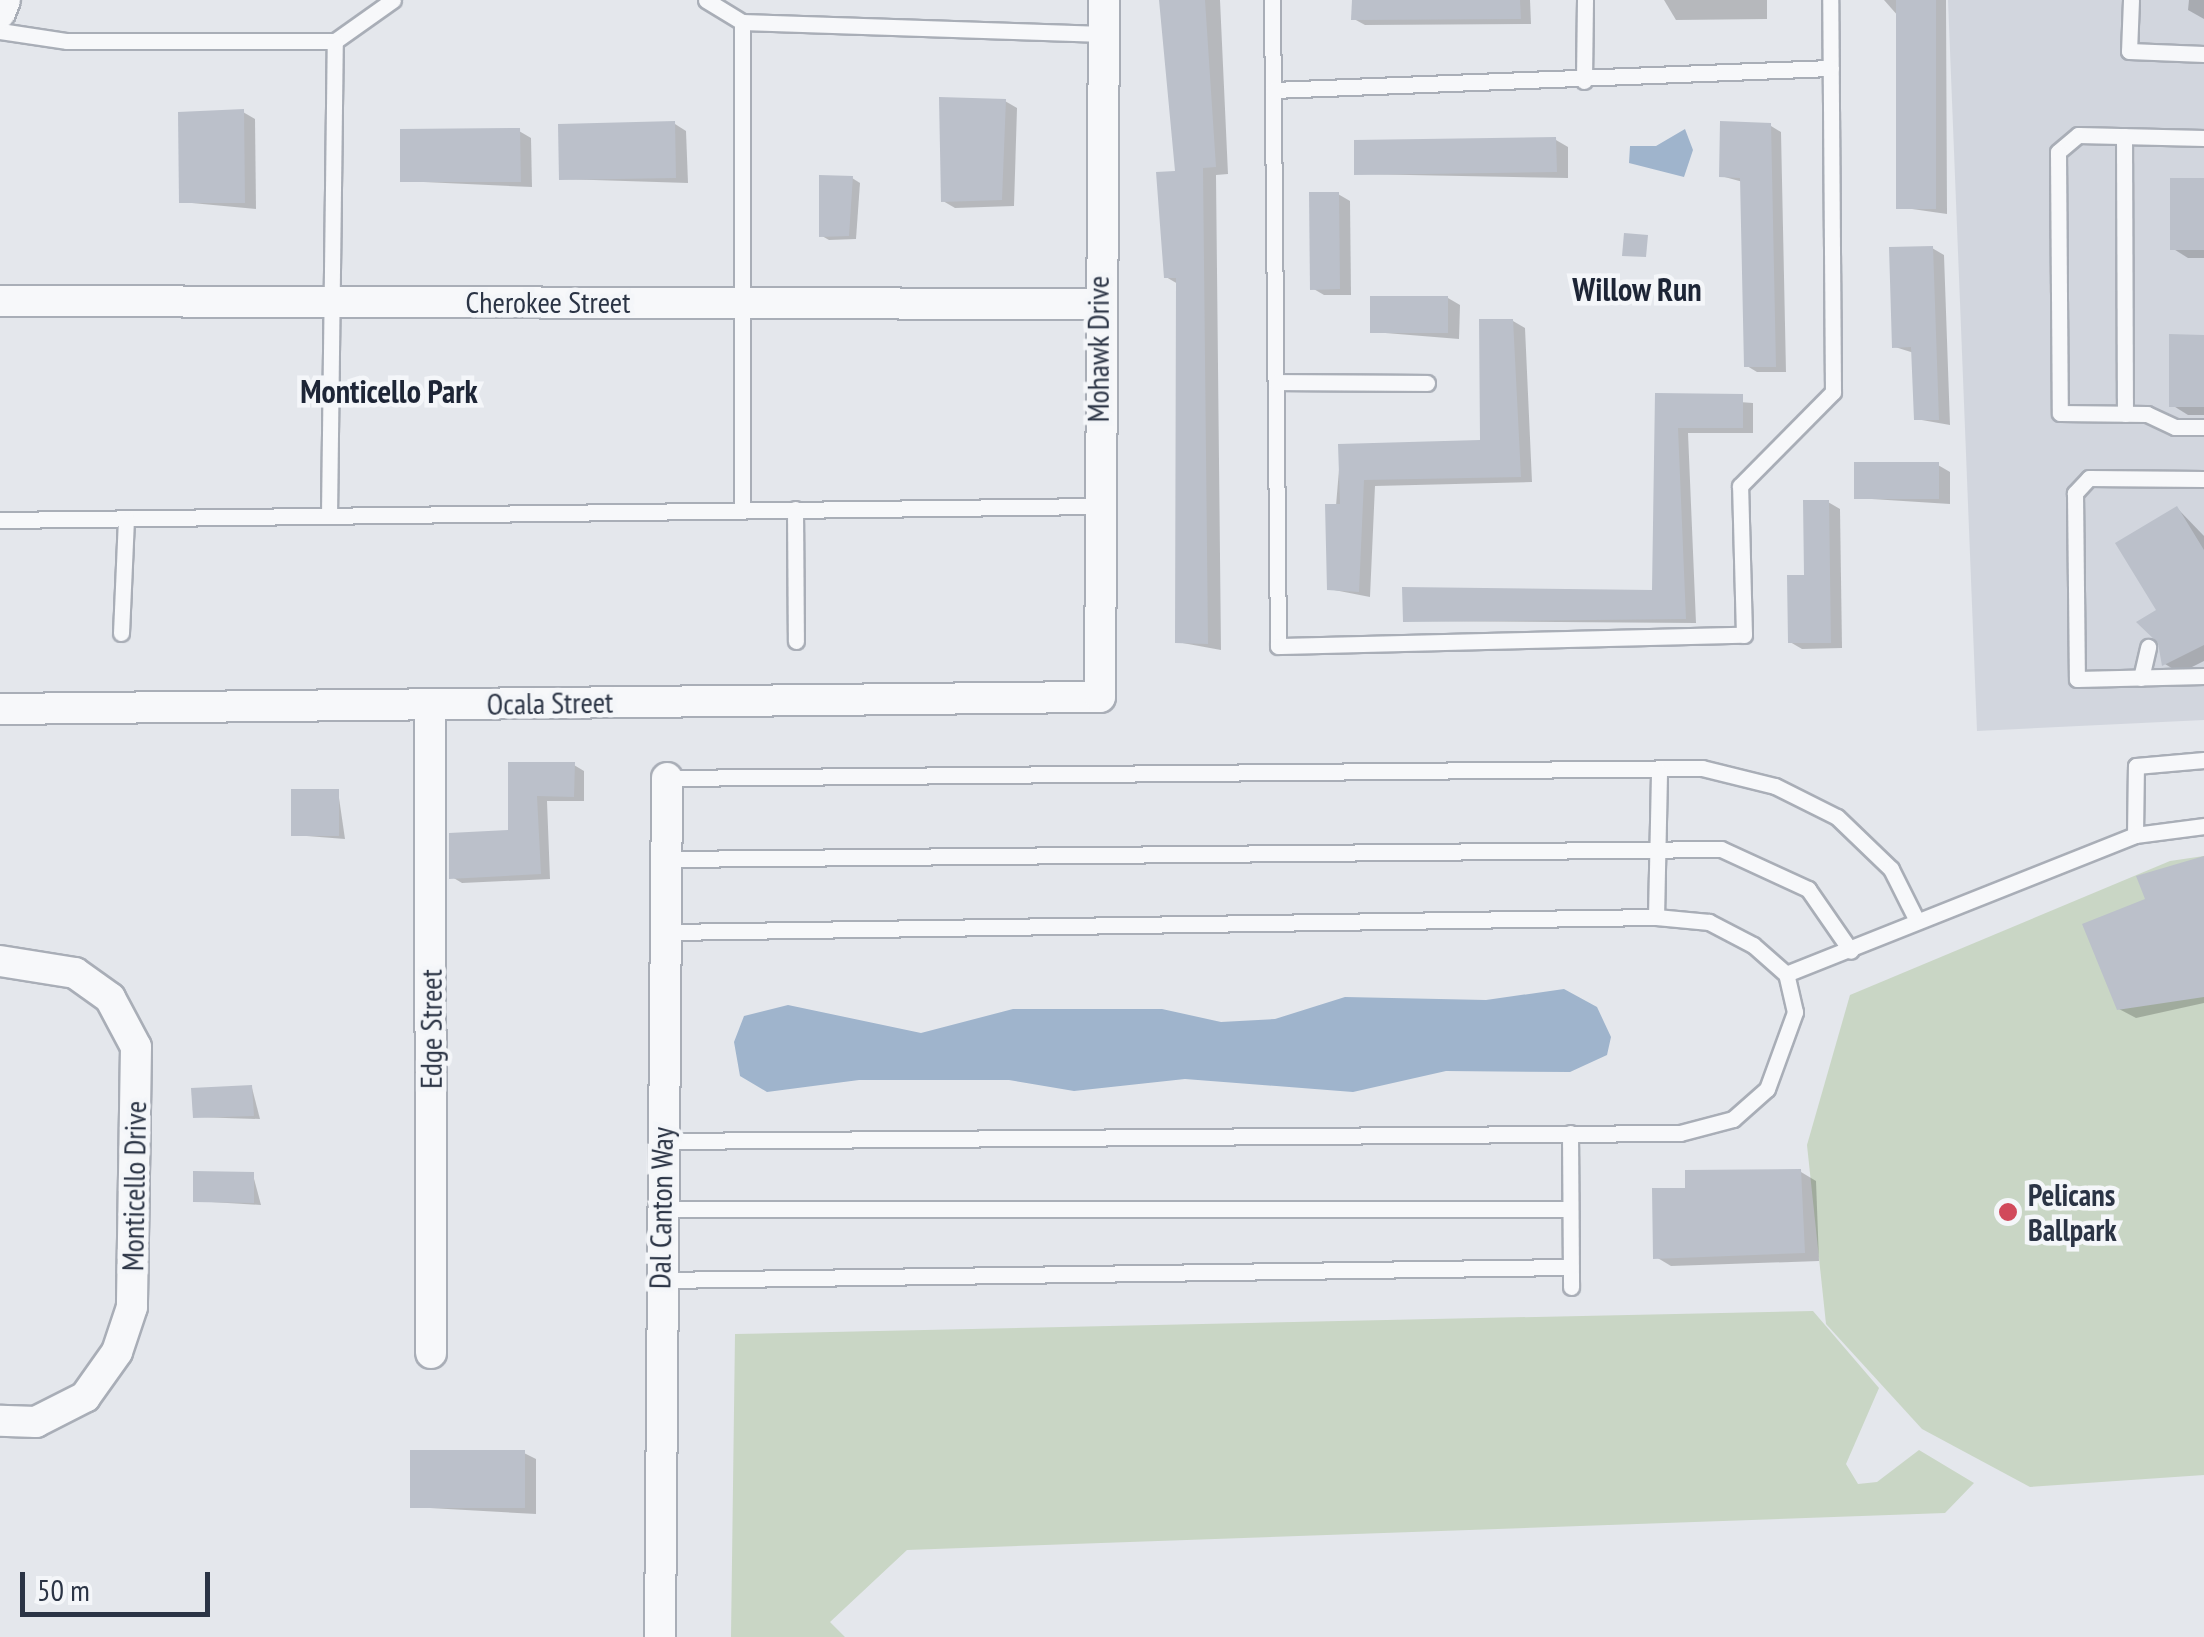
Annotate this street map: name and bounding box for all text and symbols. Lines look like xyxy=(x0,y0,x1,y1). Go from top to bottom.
district label: Willow Run xyxy=(1572,270,1702,308)
street label: Mohawk Drive xyxy=(1080,275,1116,423)
street label: Cherokee Street xyxy=(466,284,630,320)
district label: Monticello Park xyxy=(300,372,478,410)
street label: Ocala Street xyxy=(486,684,614,722)
street label: Edge Street xyxy=(413,969,449,1089)
street label: Monticello Drive xyxy=(115,1101,153,1271)
street label: Dal Canton Way xyxy=(642,1126,680,1290)
place label: Pelicans Ballpark xyxy=(2028,1177,2117,1248)
marker: Pelicans Ballpark xyxy=(1997,1201,2019,1223)
scale bar xyxy=(25,1552,215,1614)
text: 50 m xyxy=(37,1570,90,1609)

